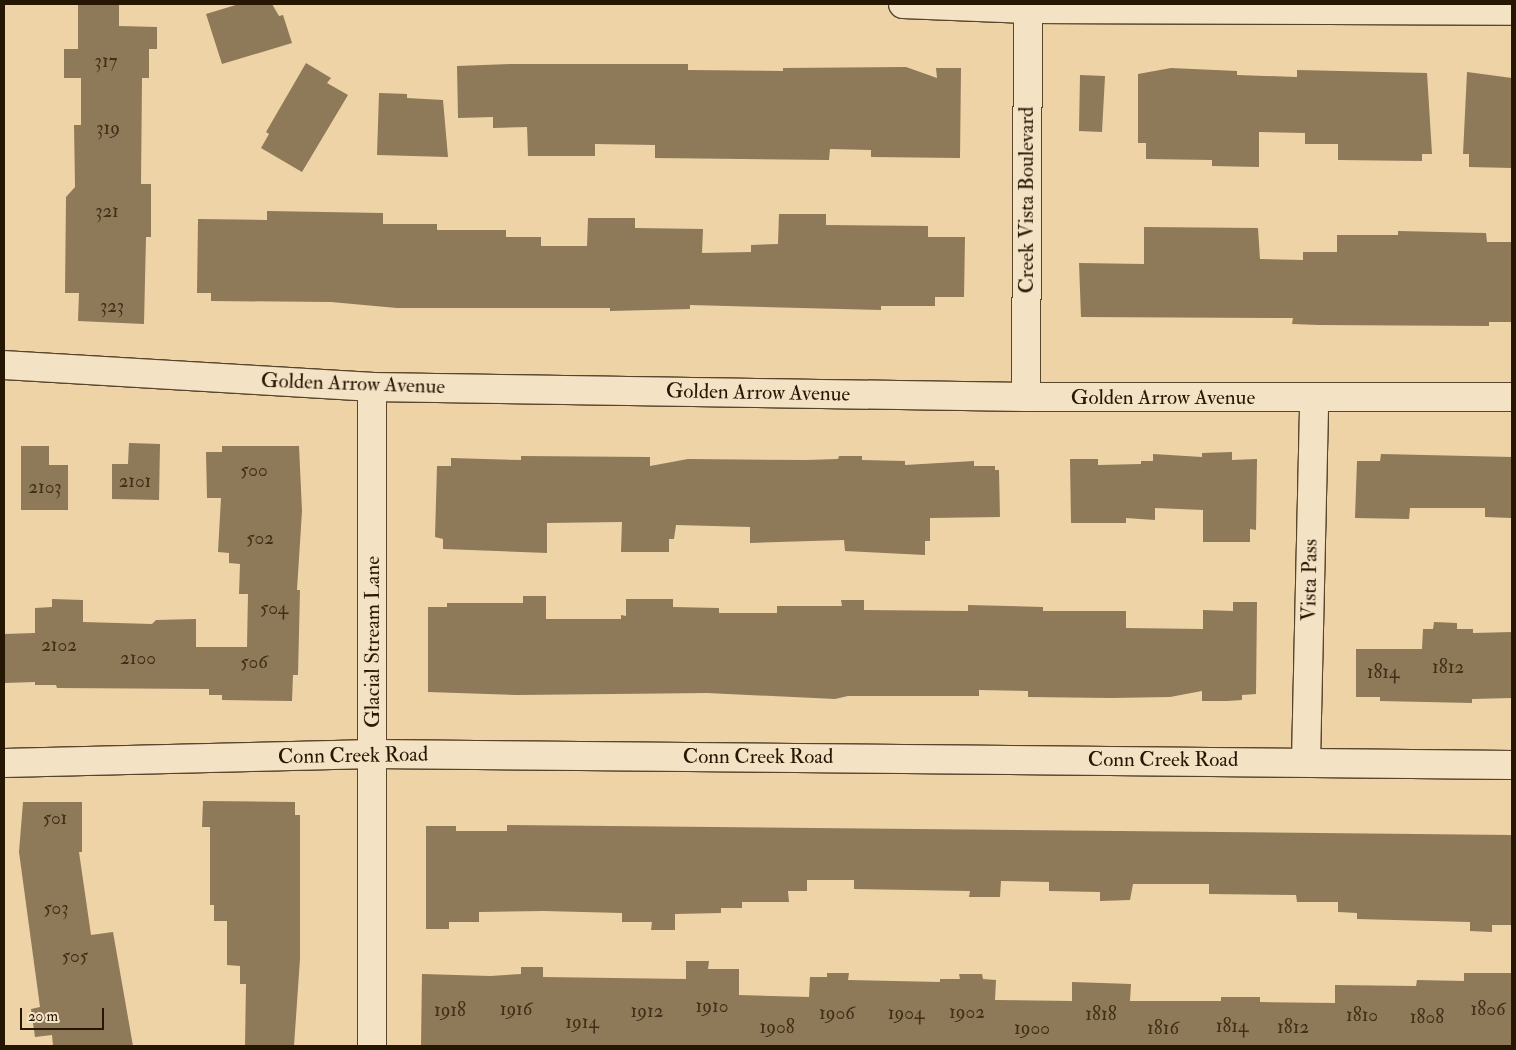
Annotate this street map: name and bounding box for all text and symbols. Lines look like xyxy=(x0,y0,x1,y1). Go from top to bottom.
house number: 317 xyxy=(95,51,117,73)
street label: Creek Vista Boulevard xyxy=(1014,107,1040,293)
house number: 319 xyxy=(96,118,120,140)
house number: 321 xyxy=(95,201,119,223)
house number: 323 xyxy=(100,296,124,318)
street label: Golden Arrow Avenue xyxy=(260,368,446,400)
street label: Golden Arrow Avenue xyxy=(666,379,850,407)
street label: Golden Arrow Avenue xyxy=(1071,385,1255,411)
house number: 500 xyxy=(240,460,268,482)
house number: 2101 xyxy=(119,471,151,493)
house number: 2103 xyxy=(28,477,62,499)
house number: 502 xyxy=(246,528,274,550)
street label: Vista Pass xyxy=(1297,539,1323,621)
street label: Glacial Stream Lane xyxy=(360,556,386,728)
house number: 504 xyxy=(260,598,288,620)
house number: 2102 xyxy=(41,635,77,657)
house number: 2100 xyxy=(120,648,156,670)
house number: 506 xyxy=(240,652,268,674)
house number: 1812 xyxy=(1432,657,1464,679)
house number: 1814 xyxy=(1367,662,1399,684)
street label: Conn Creek Road xyxy=(278,742,428,770)
street label: Conn Creek Road xyxy=(683,744,833,770)
street label: Conn Creek Road xyxy=(1088,747,1238,773)
house number: 501 xyxy=(43,808,67,830)
house number: 503 xyxy=(43,898,69,920)
house number: 505 xyxy=(62,946,88,968)
house number: 1910 xyxy=(696,996,728,1018)
scale bar xyxy=(22,998,106,1030)
house number: 1916 xyxy=(500,999,532,1021)
house number: 1806 xyxy=(1470,999,1506,1021)
house number: 1918 xyxy=(434,1000,466,1022)
house number: 1912 xyxy=(631,1001,663,1023)
house number: 1902 xyxy=(949,1002,985,1024)
house number: 1906 xyxy=(819,1003,855,1025)
house number: 1904 xyxy=(888,1003,924,1025)
house number: 1818 xyxy=(1085,1004,1117,1026)
house number: 1810 xyxy=(1346,1005,1378,1027)
text: 20 m xyxy=(28,1007,58,1026)
house number: 1808 xyxy=(1410,1007,1444,1029)
house number: 1914 xyxy=(565,1012,599,1034)
house number: 1814 xyxy=(1216,1016,1248,1038)
house number: 1908 xyxy=(759,1017,795,1039)
house number: 1812 xyxy=(1277,1017,1309,1039)
house number: 1900 xyxy=(1014,1018,1050,1040)
house number: 1816 xyxy=(1147,1018,1179,1040)

